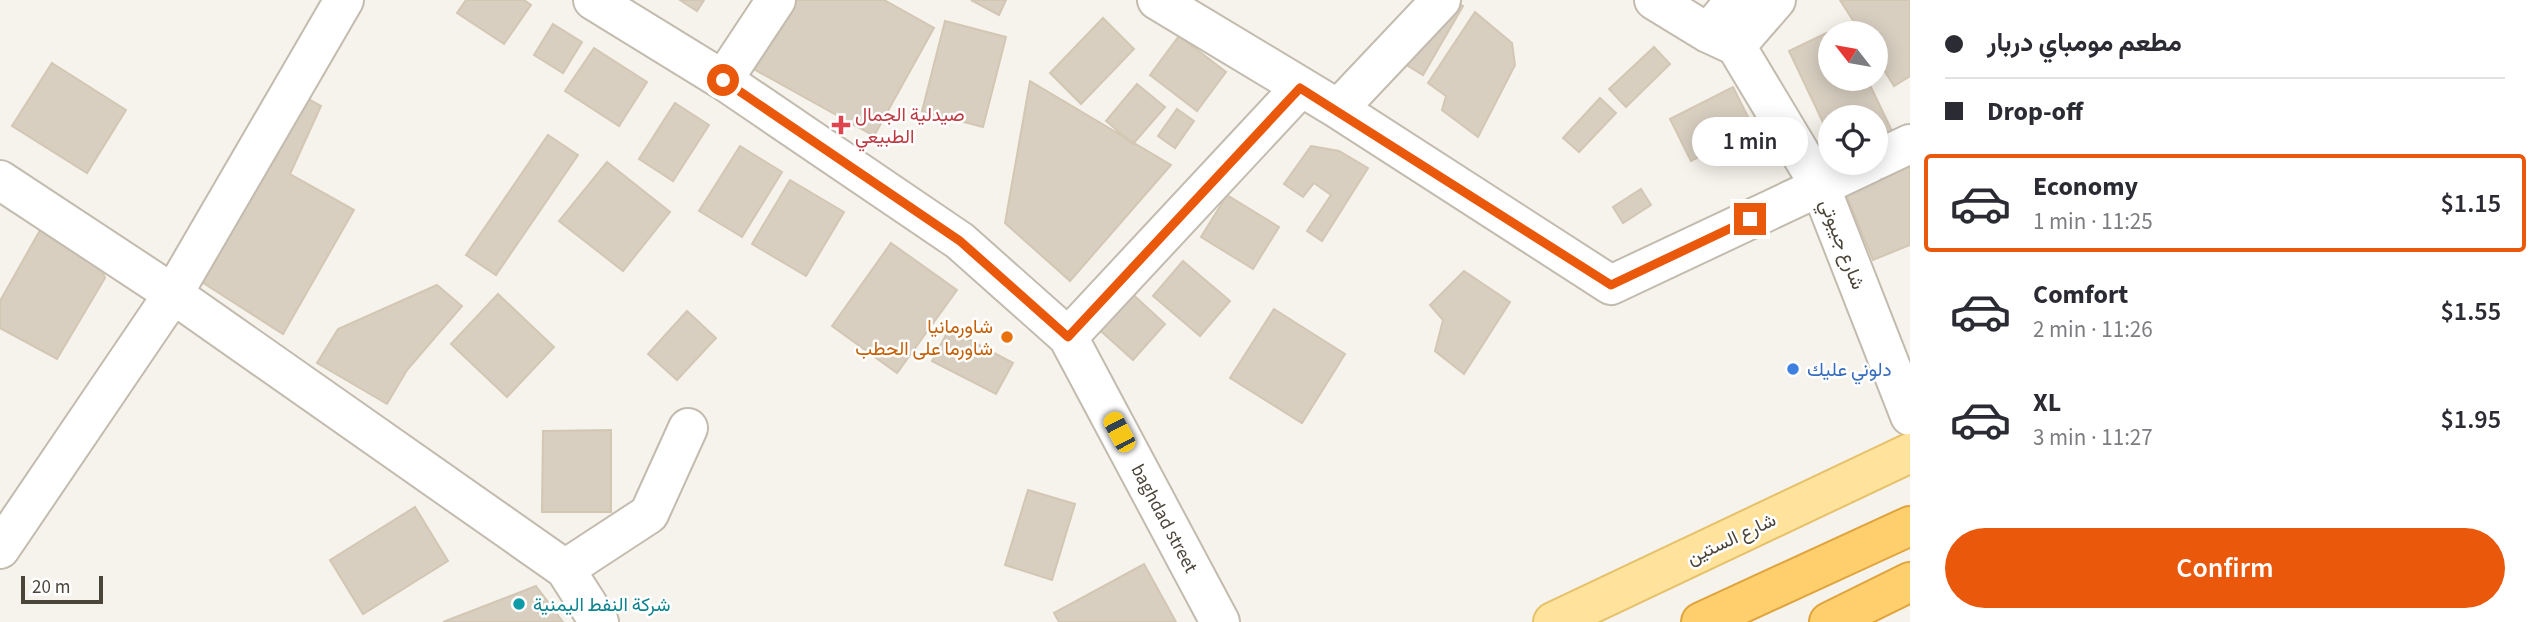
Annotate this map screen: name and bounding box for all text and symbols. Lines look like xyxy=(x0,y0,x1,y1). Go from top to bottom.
north arrow xyxy=(1818,21,1888,91)
map controls xyxy=(1818,21,1888,175)
text: مطعم مومباي دربار xyxy=(1987,24,2182,61)
route start xyxy=(707,64,739,96)
text: Drop-off xyxy=(1987,93,2083,130)
place label: صيدلية الجمال الطبيعي xyxy=(855,102,965,152)
button: locate xyxy=(1818,105,1888,175)
marker: صيدلية الجمال الطبيعي xyxy=(833,117,849,133)
callout: 1 min xyxy=(1692,118,1808,166)
text: 1 min xyxy=(1723,125,1777,158)
text: Economy xyxy=(2033,168,2138,205)
icon: car xyxy=(1949,172,2012,235)
text: $1.15 xyxy=(2440,185,2501,222)
street label: شارع جيبوتي xyxy=(1811,195,1871,294)
route end xyxy=(1734,203,1766,235)
text: 1 min · 11:25 xyxy=(2033,205,2153,238)
text: Comfort xyxy=(2033,276,2128,313)
icon: car xyxy=(1949,280,2012,343)
text: $1.55 xyxy=(2440,293,2501,330)
text: 2 min · 11:26 xyxy=(2033,313,2153,346)
place label: شاورمانيا شاورما على الحطب xyxy=(855,314,993,363)
marker: شاورمانيا شاورما على الحطب xyxy=(999,329,1015,345)
place label: دلوني عليك xyxy=(1807,357,1892,385)
marker: دلوني عليك xyxy=(1785,361,1801,377)
text: XL xyxy=(2033,384,2061,421)
icon: car xyxy=(1949,388,2012,451)
text: $1.95 xyxy=(2440,401,2501,438)
car xyxy=(1100,409,1139,455)
text: 3 min · 11:27 xyxy=(2033,421,2153,454)
street label: baghdad street xyxy=(1124,460,1204,578)
street label: شارع الستين xyxy=(1682,507,1781,572)
button: Confirm xyxy=(1945,528,2505,608)
scale bar xyxy=(21,573,103,605)
text: 20 m xyxy=(32,574,70,601)
place label: شركة النفط اليمنية xyxy=(533,592,671,619)
marker: شركة النفط اليمنية xyxy=(511,596,527,612)

